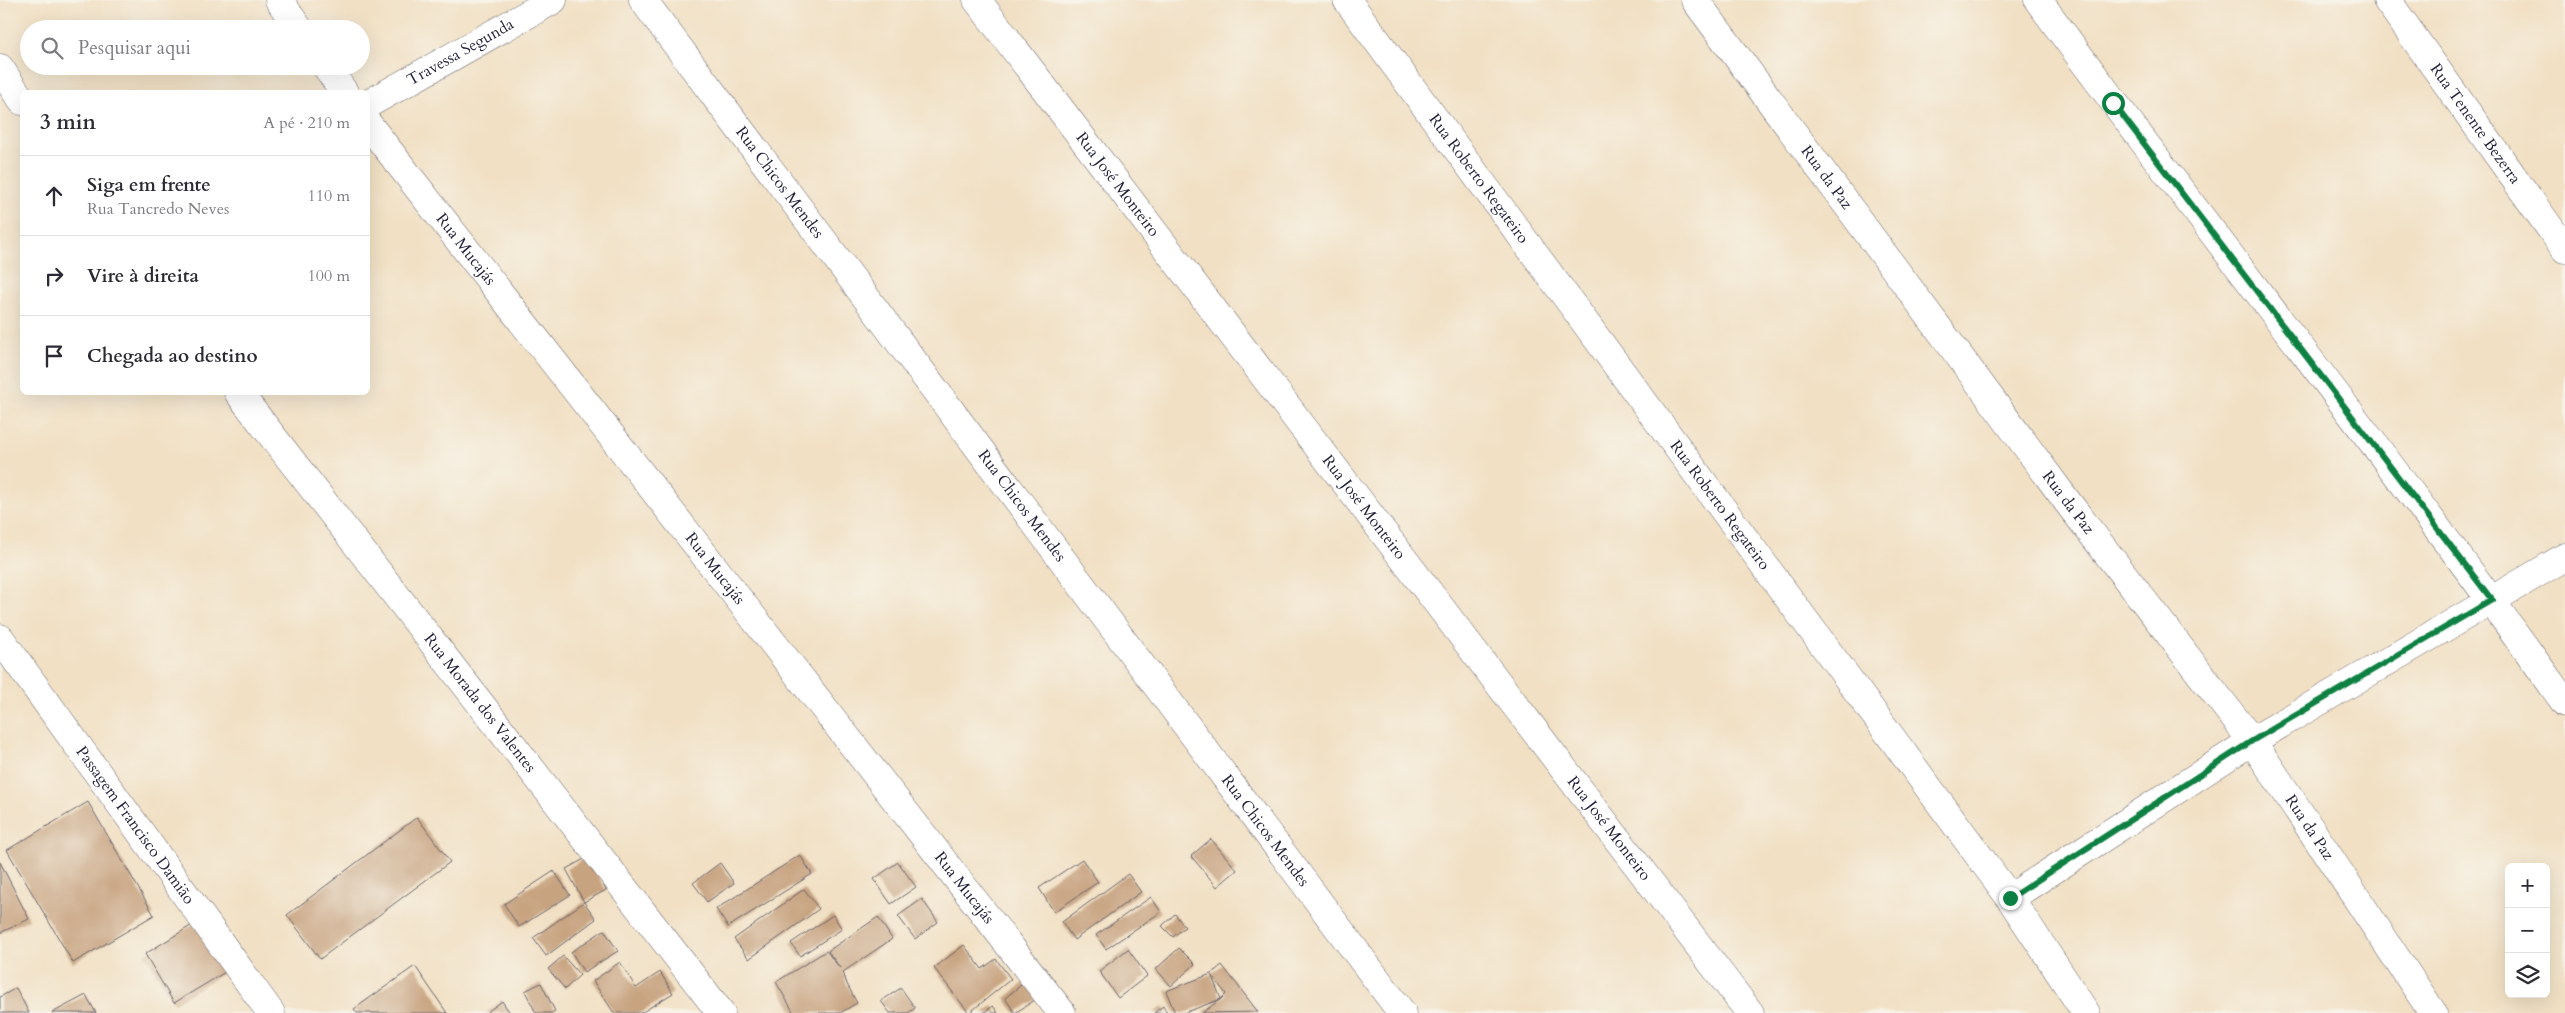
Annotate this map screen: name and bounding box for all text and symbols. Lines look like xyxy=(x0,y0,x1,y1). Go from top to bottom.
street label: Travessa Segunda xyxy=(403,13,518,91)
search box xyxy=(20,20,370,75)
icon: search xyxy=(38,34,66,62)
text: Pesquisar aqui xyxy=(78,35,191,61)
street label: Rua Tenente Bezerra xyxy=(2425,59,2526,188)
route start xyxy=(2102,92,2125,115)
text: 3 min xyxy=(40,108,96,137)
street label: Rua Roberto Regateiro xyxy=(1424,109,1534,248)
text: A pé · 210 m xyxy=(263,112,350,134)
street label: Rua Chicos Mendes xyxy=(730,122,829,243)
street label: Rua José Monteiro xyxy=(1071,128,1165,242)
street label: Rua da Paz xyxy=(1796,141,1858,214)
text: Siga em frente xyxy=(87,172,211,198)
icon: ahead xyxy=(40,182,68,210)
text: 110 m xyxy=(308,185,350,207)
text: Rua Tancredo Neves xyxy=(87,198,229,220)
street label: Rua Mucajás xyxy=(431,209,501,290)
icon: right xyxy=(40,262,68,290)
text: Vire à direita xyxy=(87,263,199,289)
text: 100 m xyxy=(308,265,350,287)
icon: arrive xyxy=(40,342,68,370)
text: Chegada ao destino xyxy=(87,343,258,369)
street label: Rua Roberto Regateiro xyxy=(1665,436,1775,575)
street label: Rua Chicos Mendes xyxy=(973,445,1071,566)
street label: Rua José Monteiro xyxy=(1317,450,1411,564)
street label: Rua da Paz xyxy=(2037,466,2099,539)
street label: Rua Mucajás xyxy=(680,528,750,609)
street label: Rua Morada dos Valentes xyxy=(419,629,541,777)
street label: Passagem Francisco Damião xyxy=(71,742,200,909)
street label: Rua Chicos Mendes xyxy=(1216,770,1315,891)
street label: Rua José Monteiro xyxy=(1562,772,1656,885)
street label: Rua da Paz xyxy=(2280,790,2339,865)
street label: Rua Mucajás xyxy=(929,847,999,928)
map controls xyxy=(2505,863,2550,998)
button: + xyxy=(2505,863,2550,908)
route end xyxy=(1999,887,2022,910)
button: − xyxy=(2505,908,2550,953)
button: layers xyxy=(2505,953,2550,998)

